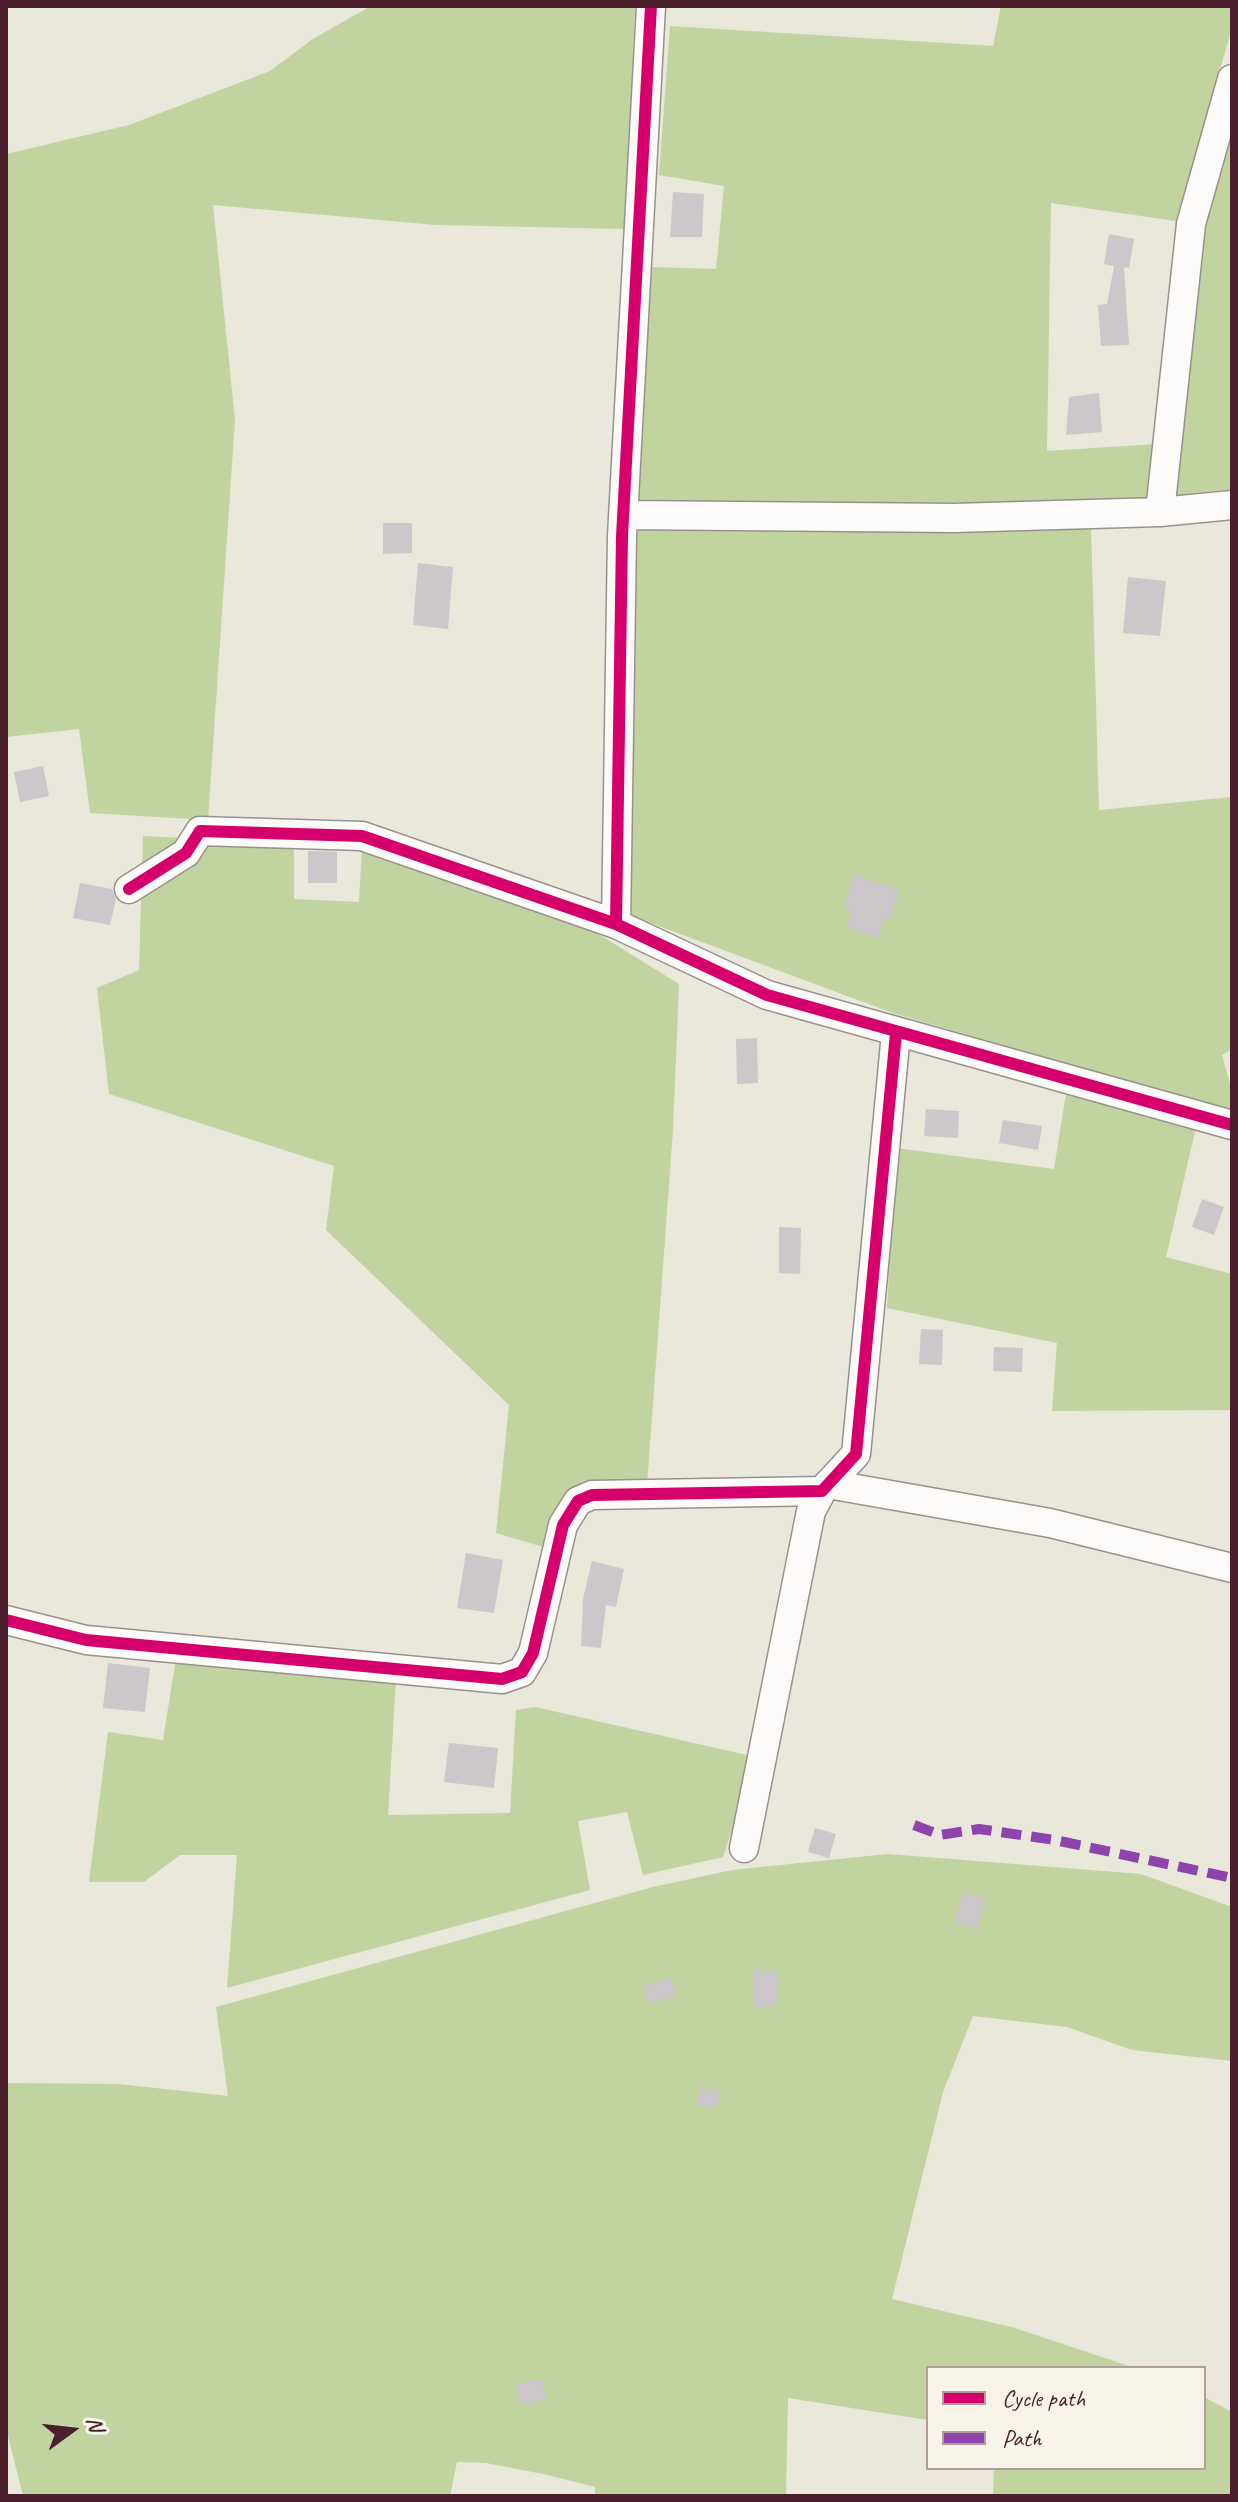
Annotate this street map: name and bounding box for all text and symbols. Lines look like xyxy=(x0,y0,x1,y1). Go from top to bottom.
legend xyxy=(926,2366,1206,2470)
text: Cycle path xyxy=(1002,2383,1085,2413)
north arrow xyxy=(32,2390,112,2470)
text: N xyxy=(80,2414,110,2434)
text: Path xyxy=(1002,2423,1042,2453)

